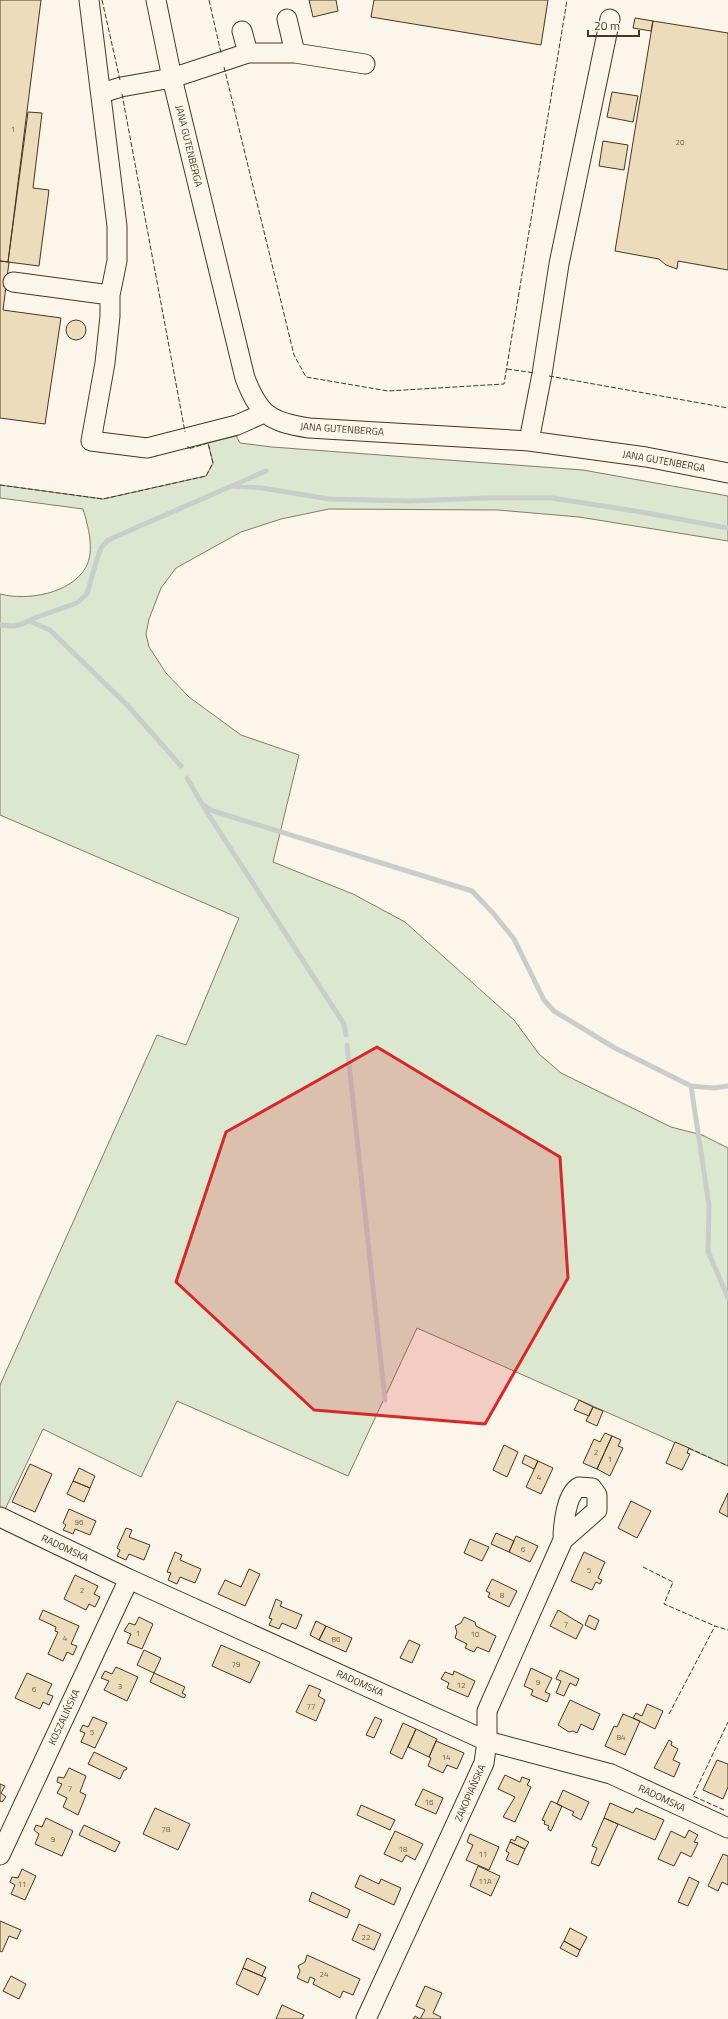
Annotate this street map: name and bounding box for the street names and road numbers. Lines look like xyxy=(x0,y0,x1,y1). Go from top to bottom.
street label: JANA GUTENBERGA xyxy=(172,103,206,189)
street label: JANA GUTENBERGA xyxy=(300,419,384,439)
street label: JANA GUTENBERGA xyxy=(621,446,707,476)
street label: RADOMSKA xyxy=(39,1531,91,1565)
street label: RADOMSKA xyxy=(334,1666,386,1700)
street label: KOSZALIŃSKA xyxy=(45,1687,83,1747)
street label: ZAKOPIAŃSKA xyxy=(451,1762,489,1824)
street label: RADOMSKA xyxy=(636,1781,688,1815)

